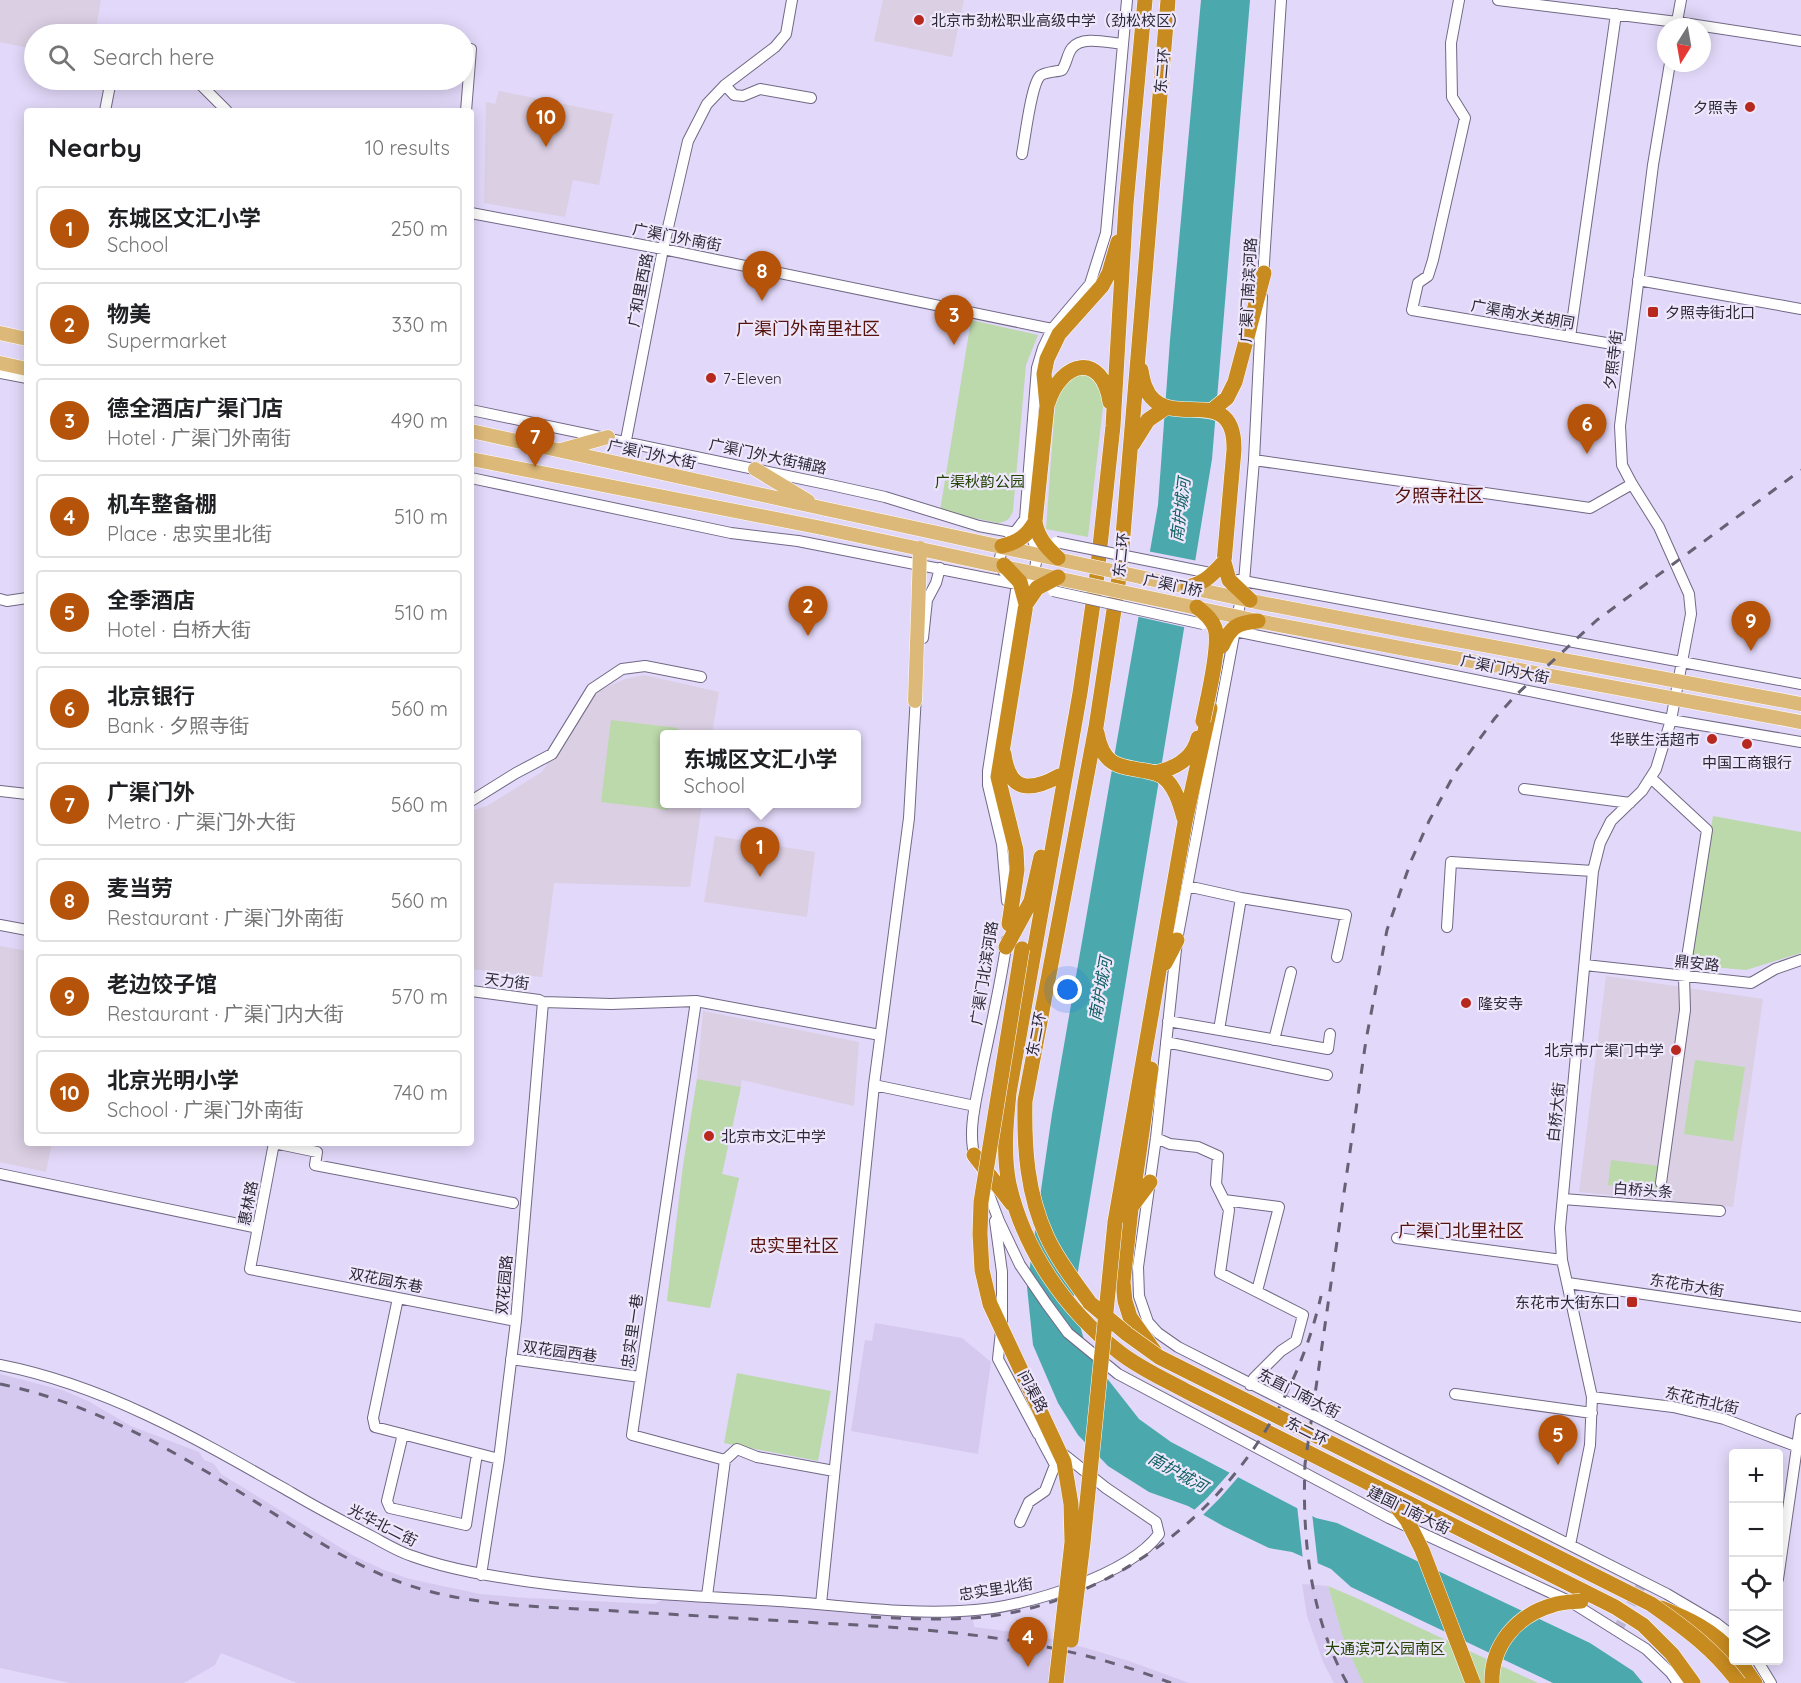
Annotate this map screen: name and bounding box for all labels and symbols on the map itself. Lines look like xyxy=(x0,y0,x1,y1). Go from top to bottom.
place label: 北京市劲松职业高级中学（劲松校区） xyxy=(931,11,1186,30)
marker: 北京市劲松职业高级中学（劲松校区） xyxy=(912,13,926,27)
north arrow xyxy=(1657,18,1711,72)
street label: 东二环 xyxy=(1151,48,1173,94)
pin: 10 xyxy=(526,98,566,147)
place label: 夕照寺 xyxy=(1693,98,1738,117)
marker: 夕照寺 xyxy=(1743,100,1757,114)
street label: 广渠门外南街 xyxy=(631,219,723,255)
street label: 广渠门南滨河路 xyxy=(1236,237,1260,343)
street label: 广和里西路 xyxy=(624,251,656,329)
pin: 8 xyxy=(742,252,782,301)
pin: 3 xyxy=(934,296,974,345)
street label: 广渠南水关胡同 xyxy=(1470,296,1576,332)
place label: 夕照寺街北口 xyxy=(1665,303,1755,322)
marker: 夕照寺街北口 xyxy=(1646,305,1660,319)
district label: 广渠门外南里社区 xyxy=(736,317,880,340)
street label: 夕照寺街 xyxy=(1600,329,1626,391)
place label: 7-Eleven xyxy=(723,369,782,388)
marker: 7-Eleven xyxy=(704,371,718,385)
pin: 6 xyxy=(1568,404,1606,454)
pin: 7 xyxy=(516,418,554,467)
street label: 广渠门外大街辅路 xyxy=(707,434,829,478)
street label: 广渠门外大街 xyxy=(606,435,698,473)
park label: 广渠秋韵公园 xyxy=(935,472,1025,491)
water label: 南护城河 xyxy=(1166,474,1194,543)
district label: 夕照寺社区 xyxy=(1394,484,1484,507)
street label: 东二环 xyxy=(1109,532,1133,578)
street label: 广渠门桥 xyxy=(1142,569,1204,601)
pin: 2 xyxy=(788,586,828,636)
pin: 9 xyxy=(1732,602,1770,651)
street label: 广渠门内大街 xyxy=(1459,650,1551,688)
place label: 华联生活超市 xyxy=(1610,730,1700,749)
marker: 华联生活超市 xyxy=(1705,732,1719,746)
marker: 中国工商银行 xyxy=(1740,737,1754,751)
place label: 中国工商银行 xyxy=(1702,753,1792,772)
pin: 1 xyxy=(740,828,780,877)
street label: 广渠门北滨河路 xyxy=(966,920,1002,1026)
street label: 鼎安路 xyxy=(1674,951,1720,975)
water label: 南护城河 xyxy=(1085,953,1116,1022)
street label: 天力街 xyxy=(484,969,530,993)
your location xyxy=(1053,975,1082,1004)
place label: 隆安寺 xyxy=(1478,994,1523,1013)
marker: 隆安寺 xyxy=(1459,996,1473,1010)
street label: 东二环 xyxy=(1022,1010,1050,1058)
place label: 北京市广渠门中学 xyxy=(1544,1041,1664,1060)
marker: 北京市广渠门中学 xyxy=(1669,1043,1683,1057)
street label: 白桥大街 xyxy=(1543,1081,1569,1143)
place label: 北京市文汇中学 xyxy=(721,1127,826,1146)
marker: 北京市文汇中学 xyxy=(702,1129,716,1143)
street label: 白桥头条 xyxy=(1612,1178,1674,1202)
street label: 惠林路 xyxy=(234,1179,262,1227)
district label: 广渠门北里社区 xyxy=(1398,1219,1524,1242)
district label: 忠实里社区 xyxy=(749,1234,839,1257)
street label: 双花园路 xyxy=(492,1254,516,1316)
street label: 双花园东巷 xyxy=(347,1264,425,1296)
street label: 东花市大街 xyxy=(1648,1270,1726,1300)
street label: 忠实里一巷 xyxy=(617,1293,647,1369)
place label: 东花市大街东口 xyxy=(1515,1293,1620,1312)
marker: 东花市大街东口 xyxy=(1625,1295,1639,1309)
street label: 双花园西巷 xyxy=(522,1336,598,1366)
street label: 东直门南大街 xyxy=(1255,1364,1343,1422)
street label: 问渠路 xyxy=(1014,1367,1052,1415)
street label: 东花市北街 xyxy=(1663,1382,1741,1418)
street label: 东二环 xyxy=(1283,1412,1331,1450)
pin: 5 xyxy=(1538,1416,1578,1465)
water label: 南护城河 xyxy=(1145,1448,1213,1498)
street label: 建国门南大街 xyxy=(1364,1482,1454,1538)
street label: 光华北二街 xyxy=(345,1500,421,1550)
street label: 忠实里北街 xyxy=(957,1574,1035,1604)
pin: 4 xyxy=(1008,1618,1048,1667)
park label: 大通滨河公园南区 xyxy=(1325,1639,1445,1658)

